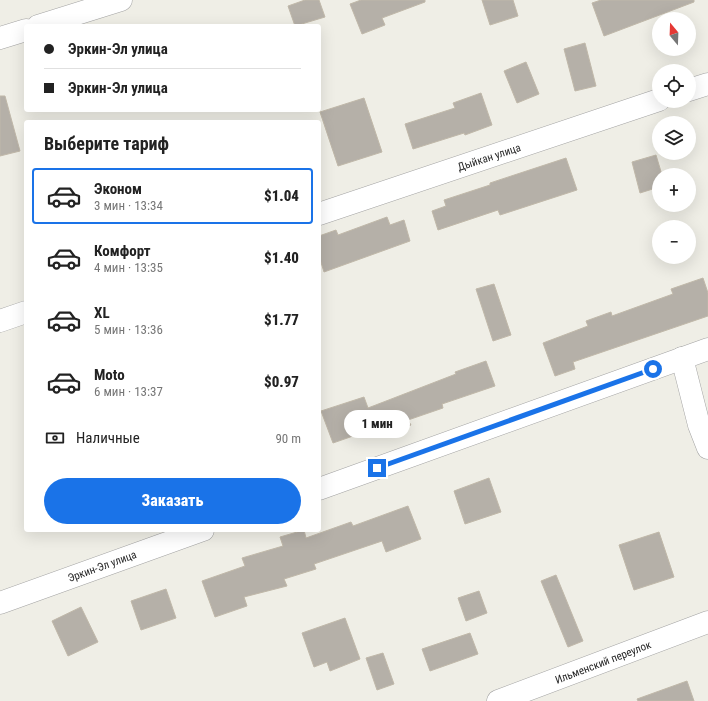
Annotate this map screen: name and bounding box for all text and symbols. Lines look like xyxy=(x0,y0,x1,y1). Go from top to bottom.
north arrow xyxy=(652,12,696,56)
map controls xyxy=(652,12,696,264)
text: Эркин-Эл улица xyxy=(68,40,168,58)
button: locate xyxy=(652,64,696,108)
text: Эркин-Эл улица xyxy=(68,79,168,97)
button: layers xyxy=(652,116,696,160)
text: Выберите тариф xyxy=(44,133,169,154)
street label: Дыйкан улица xyxy=(456,141,522,174)
button: + xyxy=(652,168,696,212)
icon: car xyxy=(46,178,82,214)
text: Эконом xyxy=(94,180,142,198)
text: $1.04 xyxy=(264,187,299,205)
text: 3 мин · 13:34 xyxy=(94,198,163,213)
button: − xyxy=(652,220,696,264)
icon: car xyxy=(46,240,82,276)
text: Комфорт xyxy=(94,242,151,260)
text: $1.40 xyxy=(264,249,299,267)
text: 4 мин · 13:35 xyxy=(94,260,163,275)
icon: car xyxy=(46,302,82,338)
text: XL xyxy=(94,304,110,322)
text: $1.77 xyxy=(264,311,299,329)
text: 5 мин · 13:36 xyxy=(94,322,163,337)
route start xyxy=(644,360,662,378)
icon: car xyxy=(46,364,82,400)
text: Moto xyxy=(94,366,125,384)
text: $0.97 xyxy=(264,373,299,391)
text: 6 мин · 13:37 xyxy=(94,384,163,399)
callout: 1 мин xyxy=(344,410,410,438)
text: 1 мин xyxy=(361,416,393,431)
icon: cash xyxy=(44,427,66,449)
text: Наличные xyxy=(76,429,140,447)
text: 90 m xyxy=(275,431,301,446)
route end xyxy=(368,459,386,477)
button: Заказать xyxy=(44,478,301,524)
street label: Эркин-Эл улица xyxy=(66,548,138,585)
street label: Ильменский переулок xyxy=(553,638,654,687)

